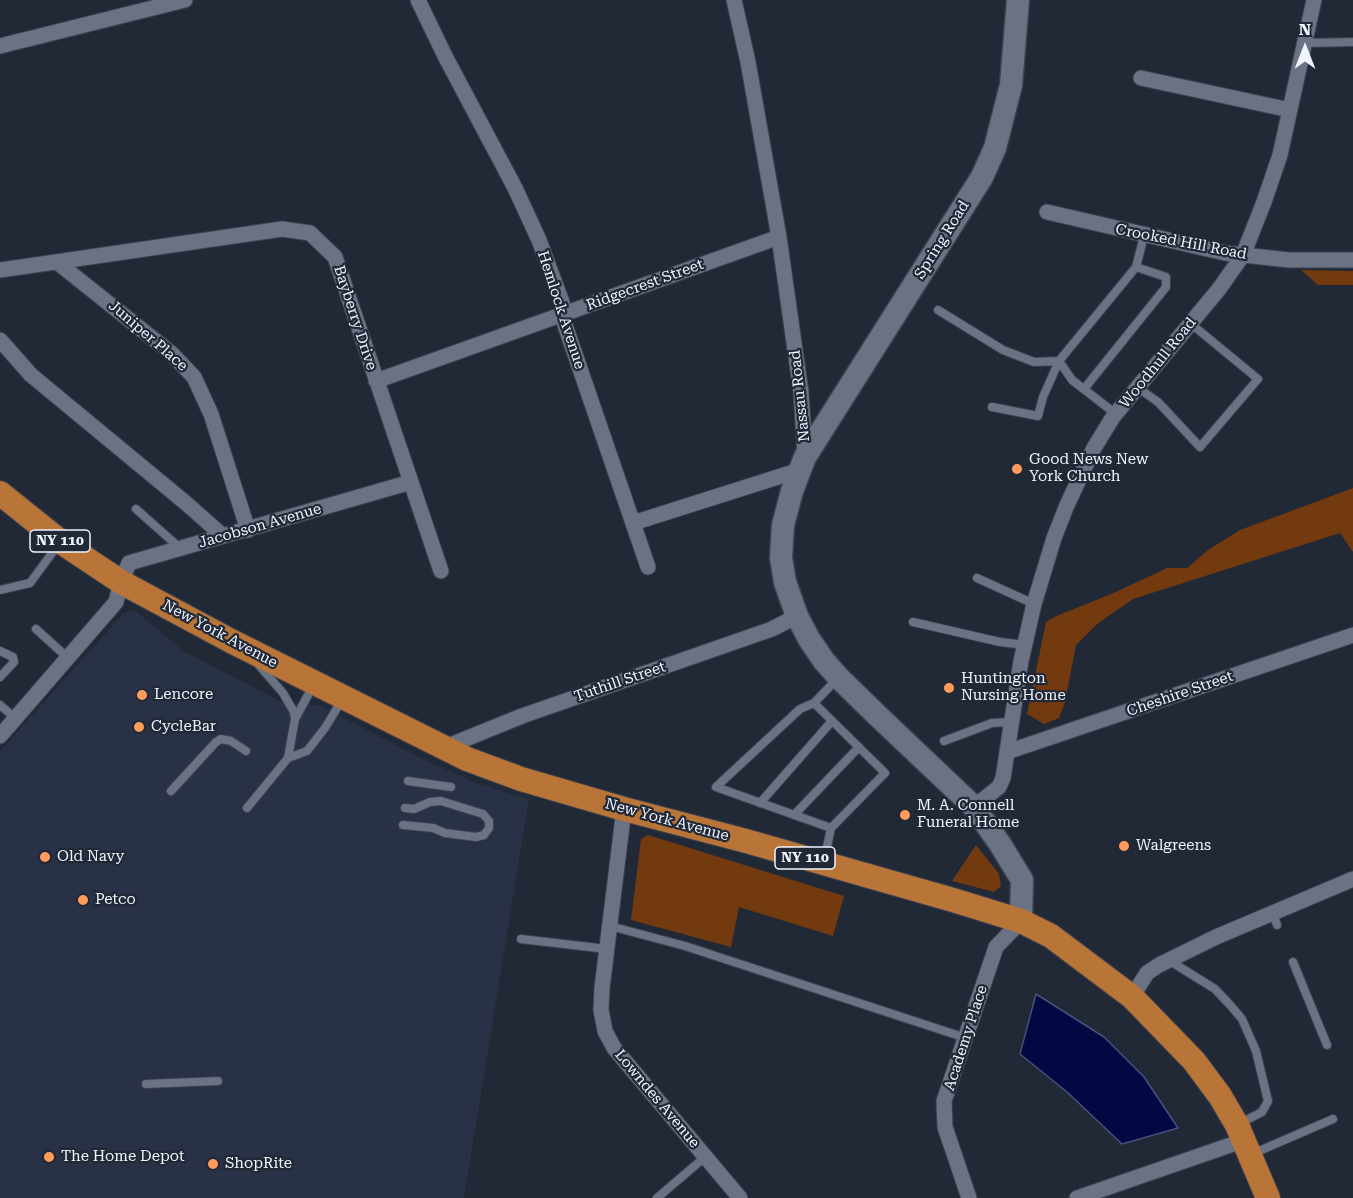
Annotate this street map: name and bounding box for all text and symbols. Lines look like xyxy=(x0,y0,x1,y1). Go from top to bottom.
north arrow xyxy=(1275,18,1335,78)
text: N xyxy=(1299,20,1311,39)
street label: Spring Road xyxy=(911,198,973,282)
street label: Crooked Hill Road xyxy=(1114,220,1248,264)
street label: Hemlock Avenue xyxy=(533,249,589,371)
street label: Ridgecrest Street xyxy=(584,255,706,315)
street label: Bayberry Drive xyxy=(330,263,380,373)
street label: Juniper Place xyxy=(105,297,191,375)
street label: Woodhull Road xyxy=(1116,314,1200,412)
street label: Nassau Road xyxy=(786,349,814,443)
place label: Good News New York Church xyxy=(1029,451,1148,486)
marker: Good News New York Church xyxy=(1010,462,1024,476)
street label: Jacobson Avenue xyxy=(197,500,323,552)
road number: NY 110 xyxy=(30,530,90,552)
street label: New York Avenue xyxy=(159,596,281,672)
street label: Tuthill Street xyxy=(572,658,668,706)
street label: Cheshire Street xyxy=(1124,667,1236,721)
place label: Huntington Nursing Home xyxy=(961,670,1066,705)
marker: Huntington Nursing Home xyxy=(942,681,956,695)
place label: Lencore xyxy=(154,686,213,704)
marker: Lencore xyxy=(135,688,149,702)
place label: CycleBar xyxy=(151,718,216,736)
marker: CycleBar xyxy=(132,720,146,734)
street label: New York Avenue xyxy=(603,795,731,845)
place label: M. A. Connell Funeral Home xyxy=(917,797,1019,832)
marker: M. A. Connell Funeral Home xyxy=(898,808,912,822)
place label: Walgreens xyxy=(1136,837,1211,855)
marker: Walgreens xyxy=(1117,839,1131,853)
road number: NY 110 xyxy=(775,847,835,869)
place label: Old Navy xyxy=(57,848,124,866)
marker: Old Navy xyxy=(38,850,52,864)
place label: Petco xyxy=(95,891,136,909)
marker: Petco xyxy=(76,893,90,907)
street label: Academy Place xyxy=(940,983,992,1093)
street label: Lowndes Avenue xyxy=(611,1046,703,1152)
place label: The Home Depot xyxy=(61,1148,185,1166)
marker: The Home Depot xyxy=(42,1150,56,1164)
place label: ShopRite xyxy=(225,1155,292,1173)
marker: ShopRite xyxy=(206,1157,220,1171)

